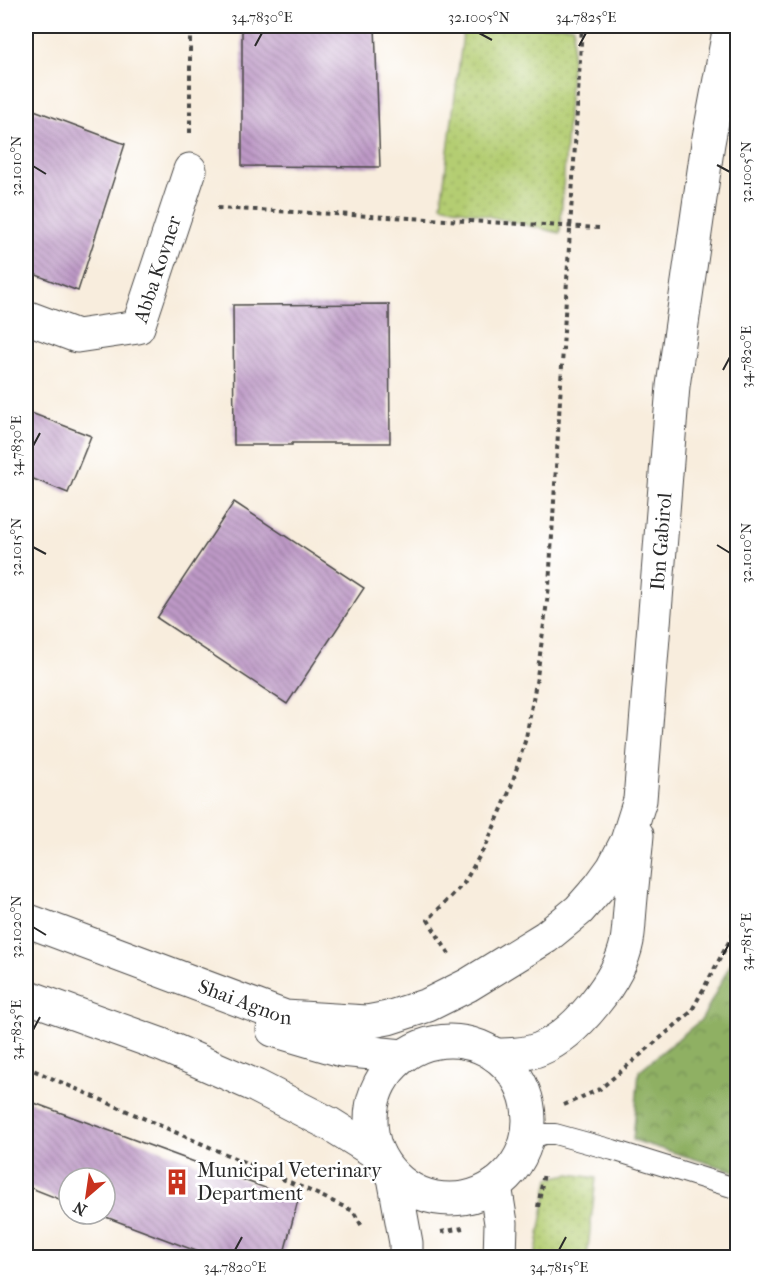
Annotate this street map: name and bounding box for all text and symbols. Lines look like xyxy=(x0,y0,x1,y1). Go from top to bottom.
text: 34.7830°E xyxy=(231,8,293,26)
text: 32.1005°N xyxy=(448,8,511,26)
text: 34.7825°E xyxy=(555,8,617,26)
text: 32.1010°N xyxy=(7,135,25,196)
text: 32.1005°N xyxy=(737,140,755,203)
street label: Abba Kovner xyxy=(129,212,186,327)
text: 34.7820°E xyxy=(737,326,755,388)
text: 34.7830°E xyxy=(7,415,25,477)
street label: Ibn Gabirol xyxy=(646,491,676,591)
text: 32.1015°N xyxy=(7,517,25,576)
text: 32.1010°N xyxy=(737,522,755,583)
text: 32.1020°N xyxy=(7,895,25,959)
text: 34.7815°E xyxy=(737,913,755,971)
street label: Shai Agnon xyxy=(195,975,292,1029)
text: 34.7825°E xyxy=(7,999,25,1061)
place label: Municipal Veterinary Department xyxy=(197,1159,383,1205)
north arrow xyxy=(57,1166,117,1226)
building icon: Municipal Veterinary Department xyxy=(162,1167,192,1197)
text: N xyxy=(69,1197,90,1220)
text: 34.7820°E xyxy=(204,1258,266,1276)
text: 34.7815°E xyxy=(530,1258,588,1276)

